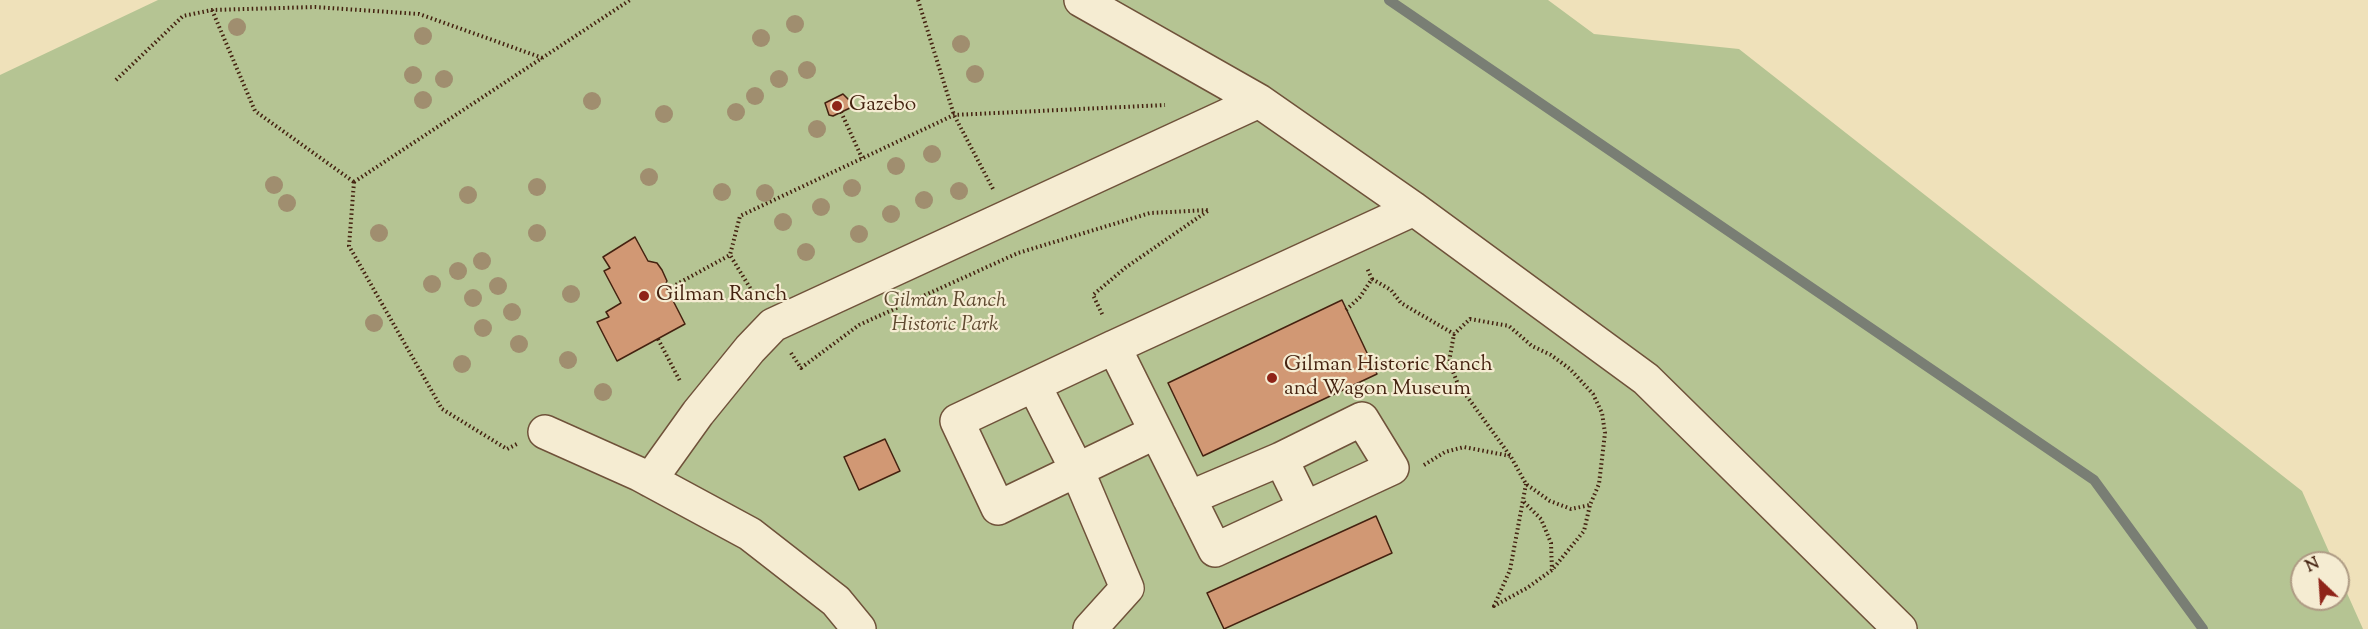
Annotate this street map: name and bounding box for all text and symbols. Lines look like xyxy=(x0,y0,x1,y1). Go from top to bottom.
place label: Gazebo xyxy=(849,93,916,119)
marker: Gazebo xyxy=(830,99,844,113)
place label: Gilman Ranch xyxy=(656,283,788,309)
marker: Gilman Ranch xyxy=(637,289,651,303)
park label: Gilman Ranch Historic Park xyxy=(884,289,1006,339)
place label: Gilman Historic Ranch and Wagon Museum xyxy=(1284,353,1493,403)
marker: Gilman Historic Ranch and Wagon Museum xyxy=(1265,371,1279,385)
north arrow xyxy=(2290,551,2350,611)
text: N xyxy=(2302,553,2324,579)

